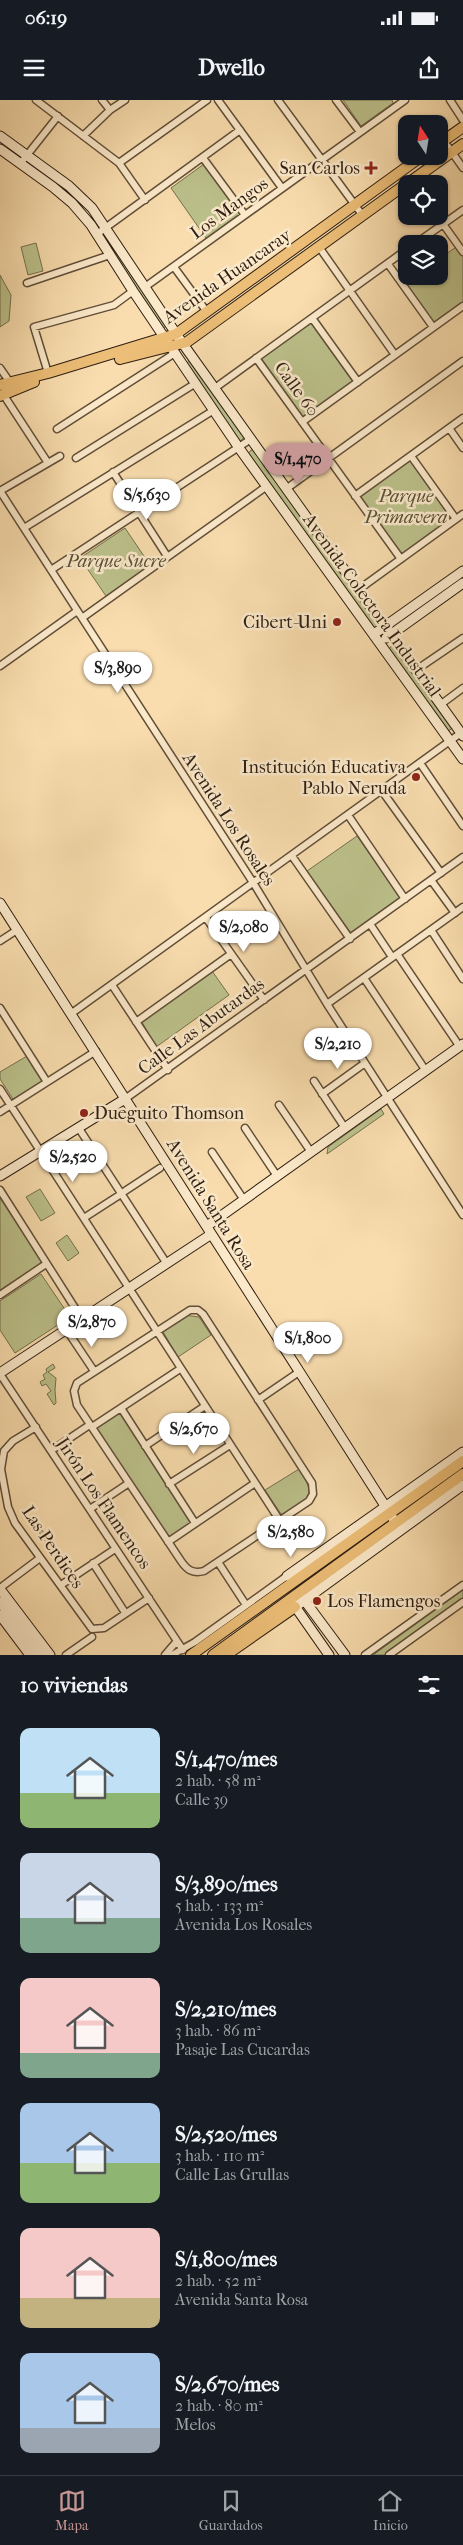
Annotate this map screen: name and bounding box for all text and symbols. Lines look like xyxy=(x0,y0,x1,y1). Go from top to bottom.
text: 06:19 xyxy=(25,7,67,29)
icon: menu xyxy=(20,54,48,82)
icon: share xyxy=(415,54,443,82)
text: Dwello xyxy=(198,55,265,81)
north arrow xyxy=(398,115,448,165)
map controls xyxy=(398,115,448,285)
place label: San Carlos xyxy=(279,158,360,179)
marker: San Carlos xyxy=(364,161,378,175)
street label: Los Mangos xyxy=(186,173,273,244)
button: locate xyxy=(398,175,448,225)
street label: Avenida Huancaray xyxy=(159,224,296,329)
button: layers xyxy=(398,235,448,285)
street label: Calle 60 xyxy=(270,358,324,421)
pin: S/1,470 xyxy=(252,442,344,485)
text: S/1,470 xyxy=(274,449,322,468)
pin: S/5,630 xyxy=(101,478,193,521)
text: S/5,630 xyxy=(124,485,170,504)
park label: Parque Primavera xyxy=(364,486,447,528)
street label: Avenida Colectora Industrial xyxy=(298,509,445,701)
park label: Parque Sucre xyxy=(65,551,166,572)
place label: Cibert-Uni xyxy=(243,612,328,633)
marker: Cibert-Uni xyxy=(331,616,343,628)
pin: S/3,890 xyxy=(72,652,164,694)
text: S/3,890 xyxy=(94,658,142,677)
street label: Avenida Los Rosales xyxy=(177,748,280,890)
place label: Institución Educativa Pablo Neruda xyxy=(242,757,407,799)
marker: Institución Educativa Pablo Neruda xyxy=(410,771,422,783)
pin: S/2,080 xyxy=(198,910,290,953)
text: S/2,080 xyxy=(219,917,269,936)
street label: Calle Las Abutardas xyxy=(134,973,269,1079)
pin: S/2,210 xyxy=(292,1028,384,1070)
text: S/2,210 xyxy=(315,1034,361,1053)
place label: Dueguito Thomson xyxy=(94,1103,245,1124)
marker: Dueguito Thomson xyxy=(78,1107,90,1119)
street label: Avenida Santa Rosa xyxy=(161,1134,260,1274)
pin: S/2,520 xyxy=(27,1140,119,1183)
text: S/2,520 xyxy=(49,1147,97,1166)
pin: S/2,870 xyxy=(46,1306,138,1348)
text: S/2,870 xyxy=(68,1312,116,1331)
pin: S/1,800 xyxy=(262,1322,354,1364)
text: S/1,800 xyxy=(285,1328,331,1347)
pin: S/2,670 xyxy=(148,1412,240,1455)
text: S/2,670 xyxy=(170,1419,218,1438)
street label: Jirón Los Flamencos xyxy=(51,1432,156,1573)
street label: Las Perdices xyxy=(17,1502,88,1593)
pin: S/2,580 xyxy=(245,1516,337,1558)
text: S/2,580 xyxy=(268,1522,314,1541)
place label: Los Flamengos xyxy=(327,1591,441,1612)
marker: Los Flamengos xyxy=(311,1595,323,1607)
icon: filters xyxy=(415,1671,443,1699)
text: 10 viviendas xyxy=(20,1673,128,1697)
text: S/1,470/mes xyxy=(175,1747,277,1771)
icon: home xyxy=(60,1748,120,1808)
text: 2 hab. · 58 m² xyxy=(175,1771,261,1790)
text: Calle 39 xyxy=(175,1790,228,1809)
text: S/3,890/mes xyxy=(175,1872,278,1896)
icon: home xyxy=(60,1873,120,1933)
text: 5 hab. · 133 m² xyxy=(175,1896,263,1915)
text: Avenida Los Rosales xyxy=(175,1915,312,1934)
text: S/2,210/mes xyxy=(175,1997,277,2021)
icon: home xyxy=(60,1998,120,2058)
text: 3 hab. · 86 m² xyxy=(175,2021,261,2040)
text: Pasaje Las Cucardas xyxy=(175,2040,310,2059)
text: S/2,520/mes xyxy=(175,2122,277,2146)
icon: home xyxy=(60,2123,120,2183)
text: 3 hab. · 110 m² xyxy=(175,2146,264,2165)
text: Calle Las Grullas xyxy=(175,2165,289,2184)
text: S/1,800/mes xyxy=(175,2247,277,2271)
icon: home xyxy=(60,2248,120,2308)
text: 2 hab. · 52 m² xyxy=(175,2271,261,2290)
text: Avenida Santa Rosa xyxy=(175,2290,308,2309)
text: S/2,670/mes xyxy=(175,2372,279,2396)
icon: home xyxy=(60,2373,120,2433)
text: 2 hab. · 80 m² xyxy=(175,2396,263,2415)
text: Melos xyxy=(175,2415,216,2434)
tab: Mapa xyxy=(55,2487,88,2534)
tab: Guardados xyxy=(199,2487,263,2534)
tab: Inicio xyxy=(373,2487,408,2534)

